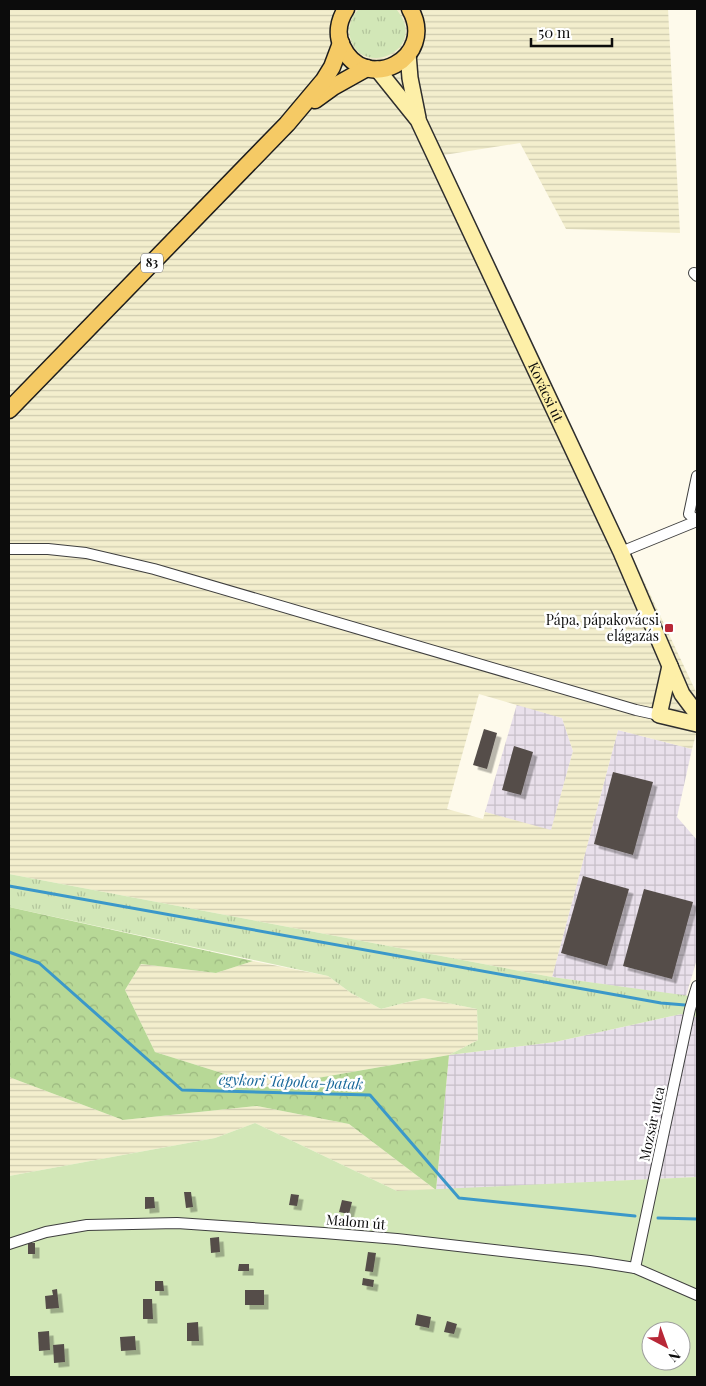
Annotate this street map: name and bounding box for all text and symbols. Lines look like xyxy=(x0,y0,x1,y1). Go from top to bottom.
scale bar xyxy=(531,15,612,47)
text: 50 m xyxy=(538,22,571,42)
road number: 83 xyxy=(141,254,163,272)
street label: Kovácsi út xyxy=(524,359,569,426)
place label: Pápa, pápakovácsi elágazás xyxy=(546,610,659,645)
marker: Pápa, pápakovácsi elágazás xyxy=(663,622,675,634)
water label: egykori Tapolca-patak xyxy=(219,1068,364,1094)
street label: Mozsár utca xyxy=(634,1085,669,1163)
street label: Malom út xyxy=(326,1209,388,1234)
north arrow xyxy=(641,1321,691,1371)
text: N xyxy=(665,1346,685,1367)

